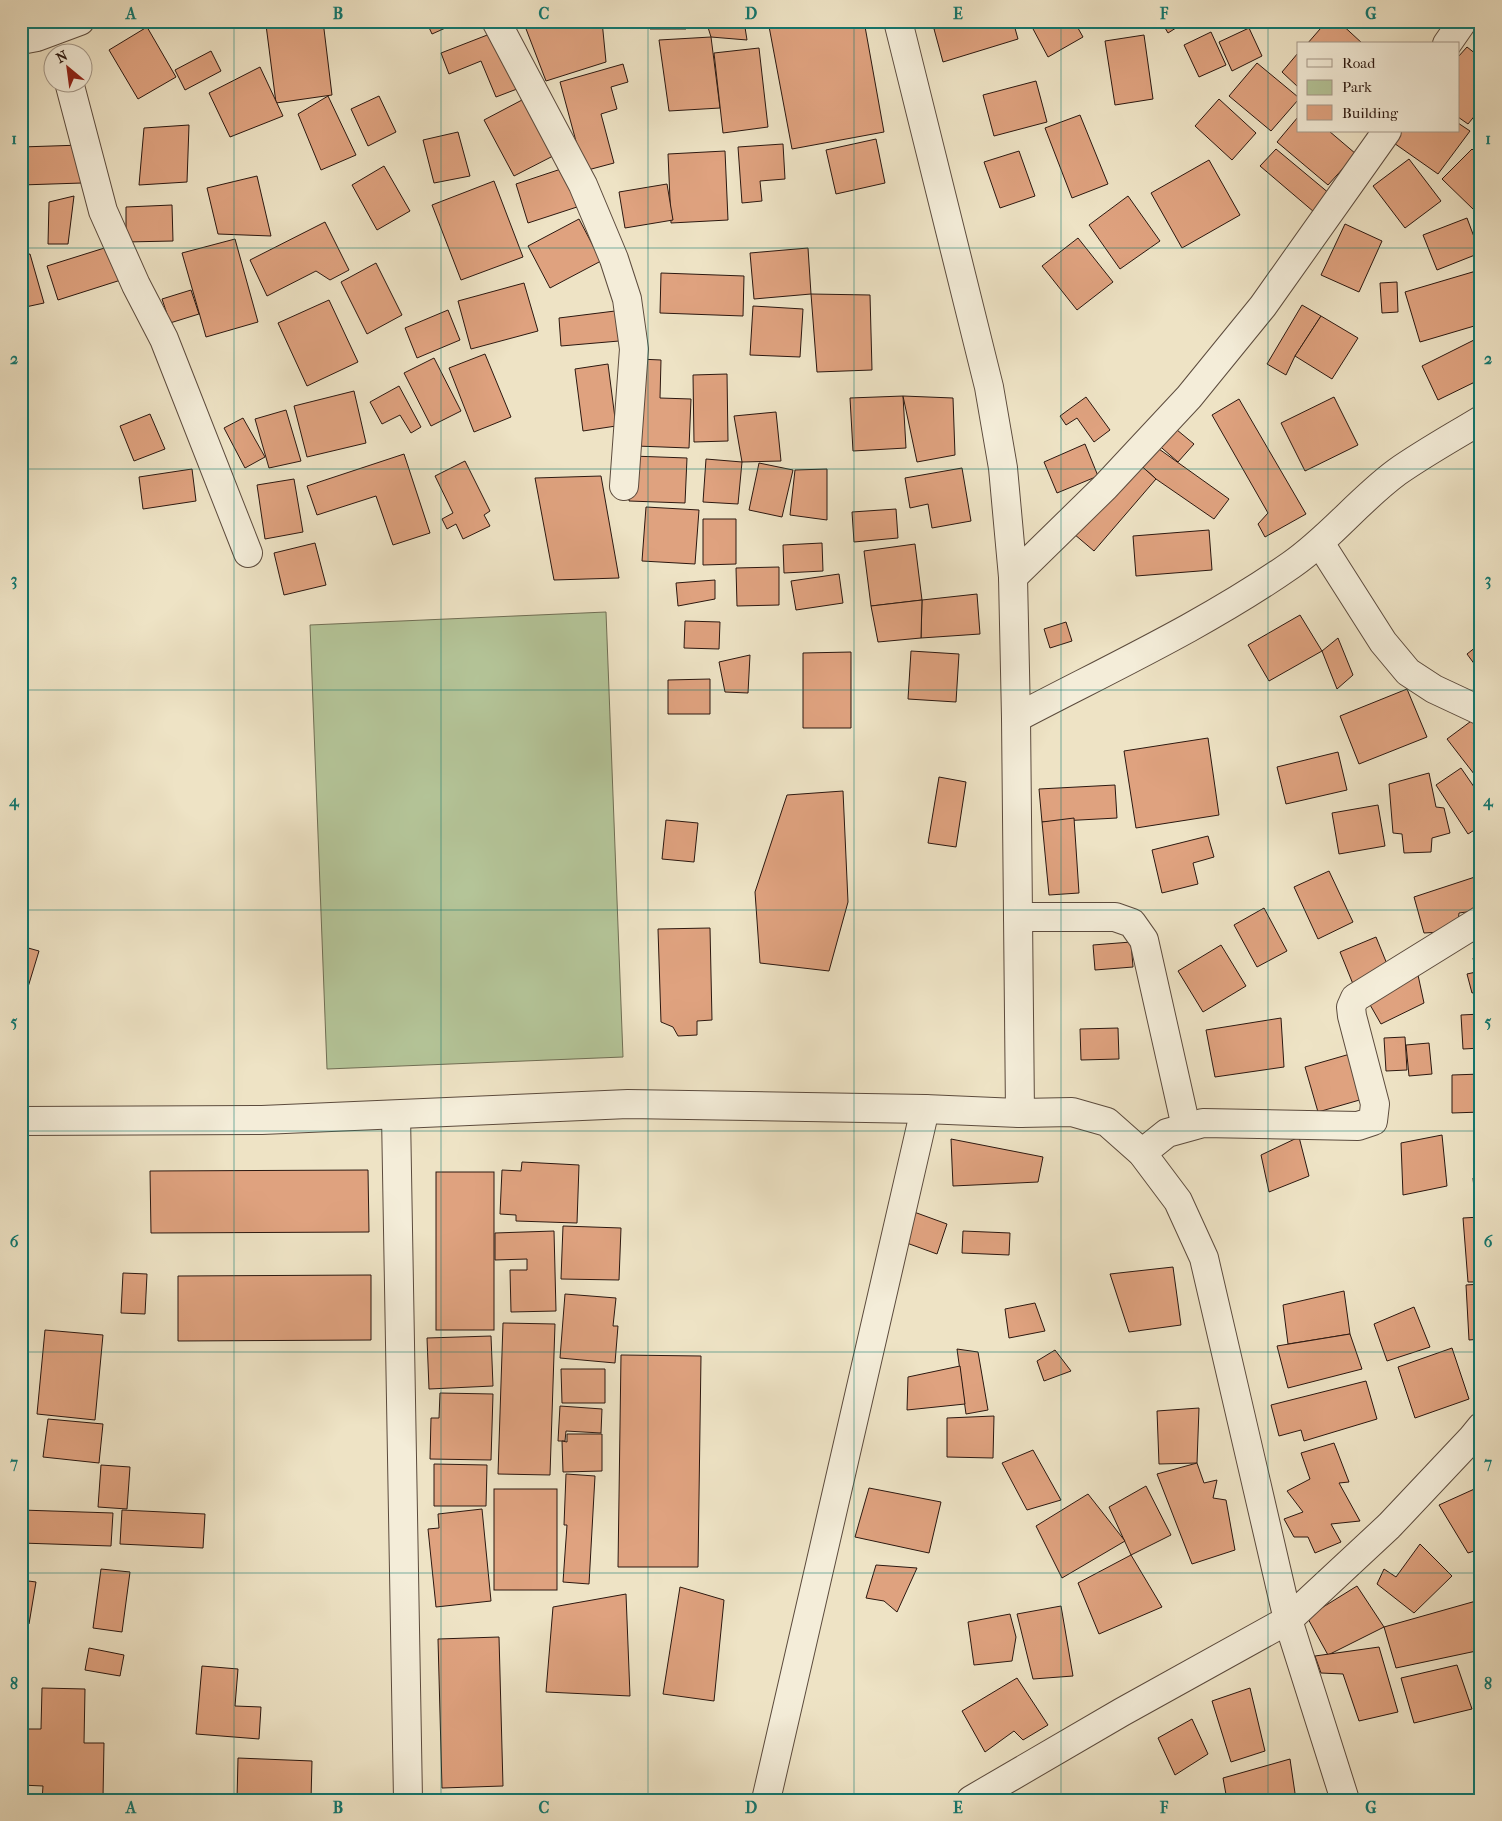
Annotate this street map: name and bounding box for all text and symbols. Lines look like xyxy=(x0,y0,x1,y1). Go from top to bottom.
text: A xyxy=(125,4,137,23)
text: B xyxy=(333,4,343,23)
text: C xyxy=(539,4,550,23)
text: D xyxy=(745,4,757,23)
text: E xyxy=(953,4,963,23)
text: F xyxy=(1159,4,1169,23)
text: G xyxy=(1365,4,1377,23)
north arrow xyxy=(42,42,92,92)
legend xyxy=(1297,42,1460,132)
text: N xyxy=(53,47,71,67)
text: Road xyxy=(1342,54,1376,72)
text: Park xyxy=(1342,78,1372,96)
text: Building xyxy=(1342,104,1399,122)
text: 1 xyxy=(11,129,17,148)
text: 1 xyxy=(1485,129,1491,148)
text: 2 xyxy=(10,349,18,368)
text: 2 xyxy=(1484,349,1492,368)
text: 3 xyxy=(11,570,17,590)
text: 3 xyxy=(1485,570,1491,590)
text: 4 xyxy=(8,791,20,811)
text: 4 xyxy=(1482,791,1494,811)
text: 5 xyxy=(11,1012,18,1031)
text: 5 xyxy=(1485,1012,1492,1031)
text: 6 xyxy=(10,1232,19,1251)
text: 6 xyxy=(1484,1232,1493,1251)
text: 7 xyxy=(9,1453,18,1472)
text: 7 xyxy=(1483,1453,1492,1472)
text: 8 xyxy=(10,1674,18,1693)
text: 8 xyxy=(1484,1674,1492,1693)
text: A xyxy=(125,1798,137,1817)
text: B xyxy=(333,1798,343,1817)
text: C xyxy=(539,1798,550,1817)
text: D xyxy=(745,1798,757,1817)
text: E xyxy=(953,1798,963,1817)
text: F xyxy=(1159,1798,1169,1817)
text: G xyxy=(1365,1798,1377,1817)

